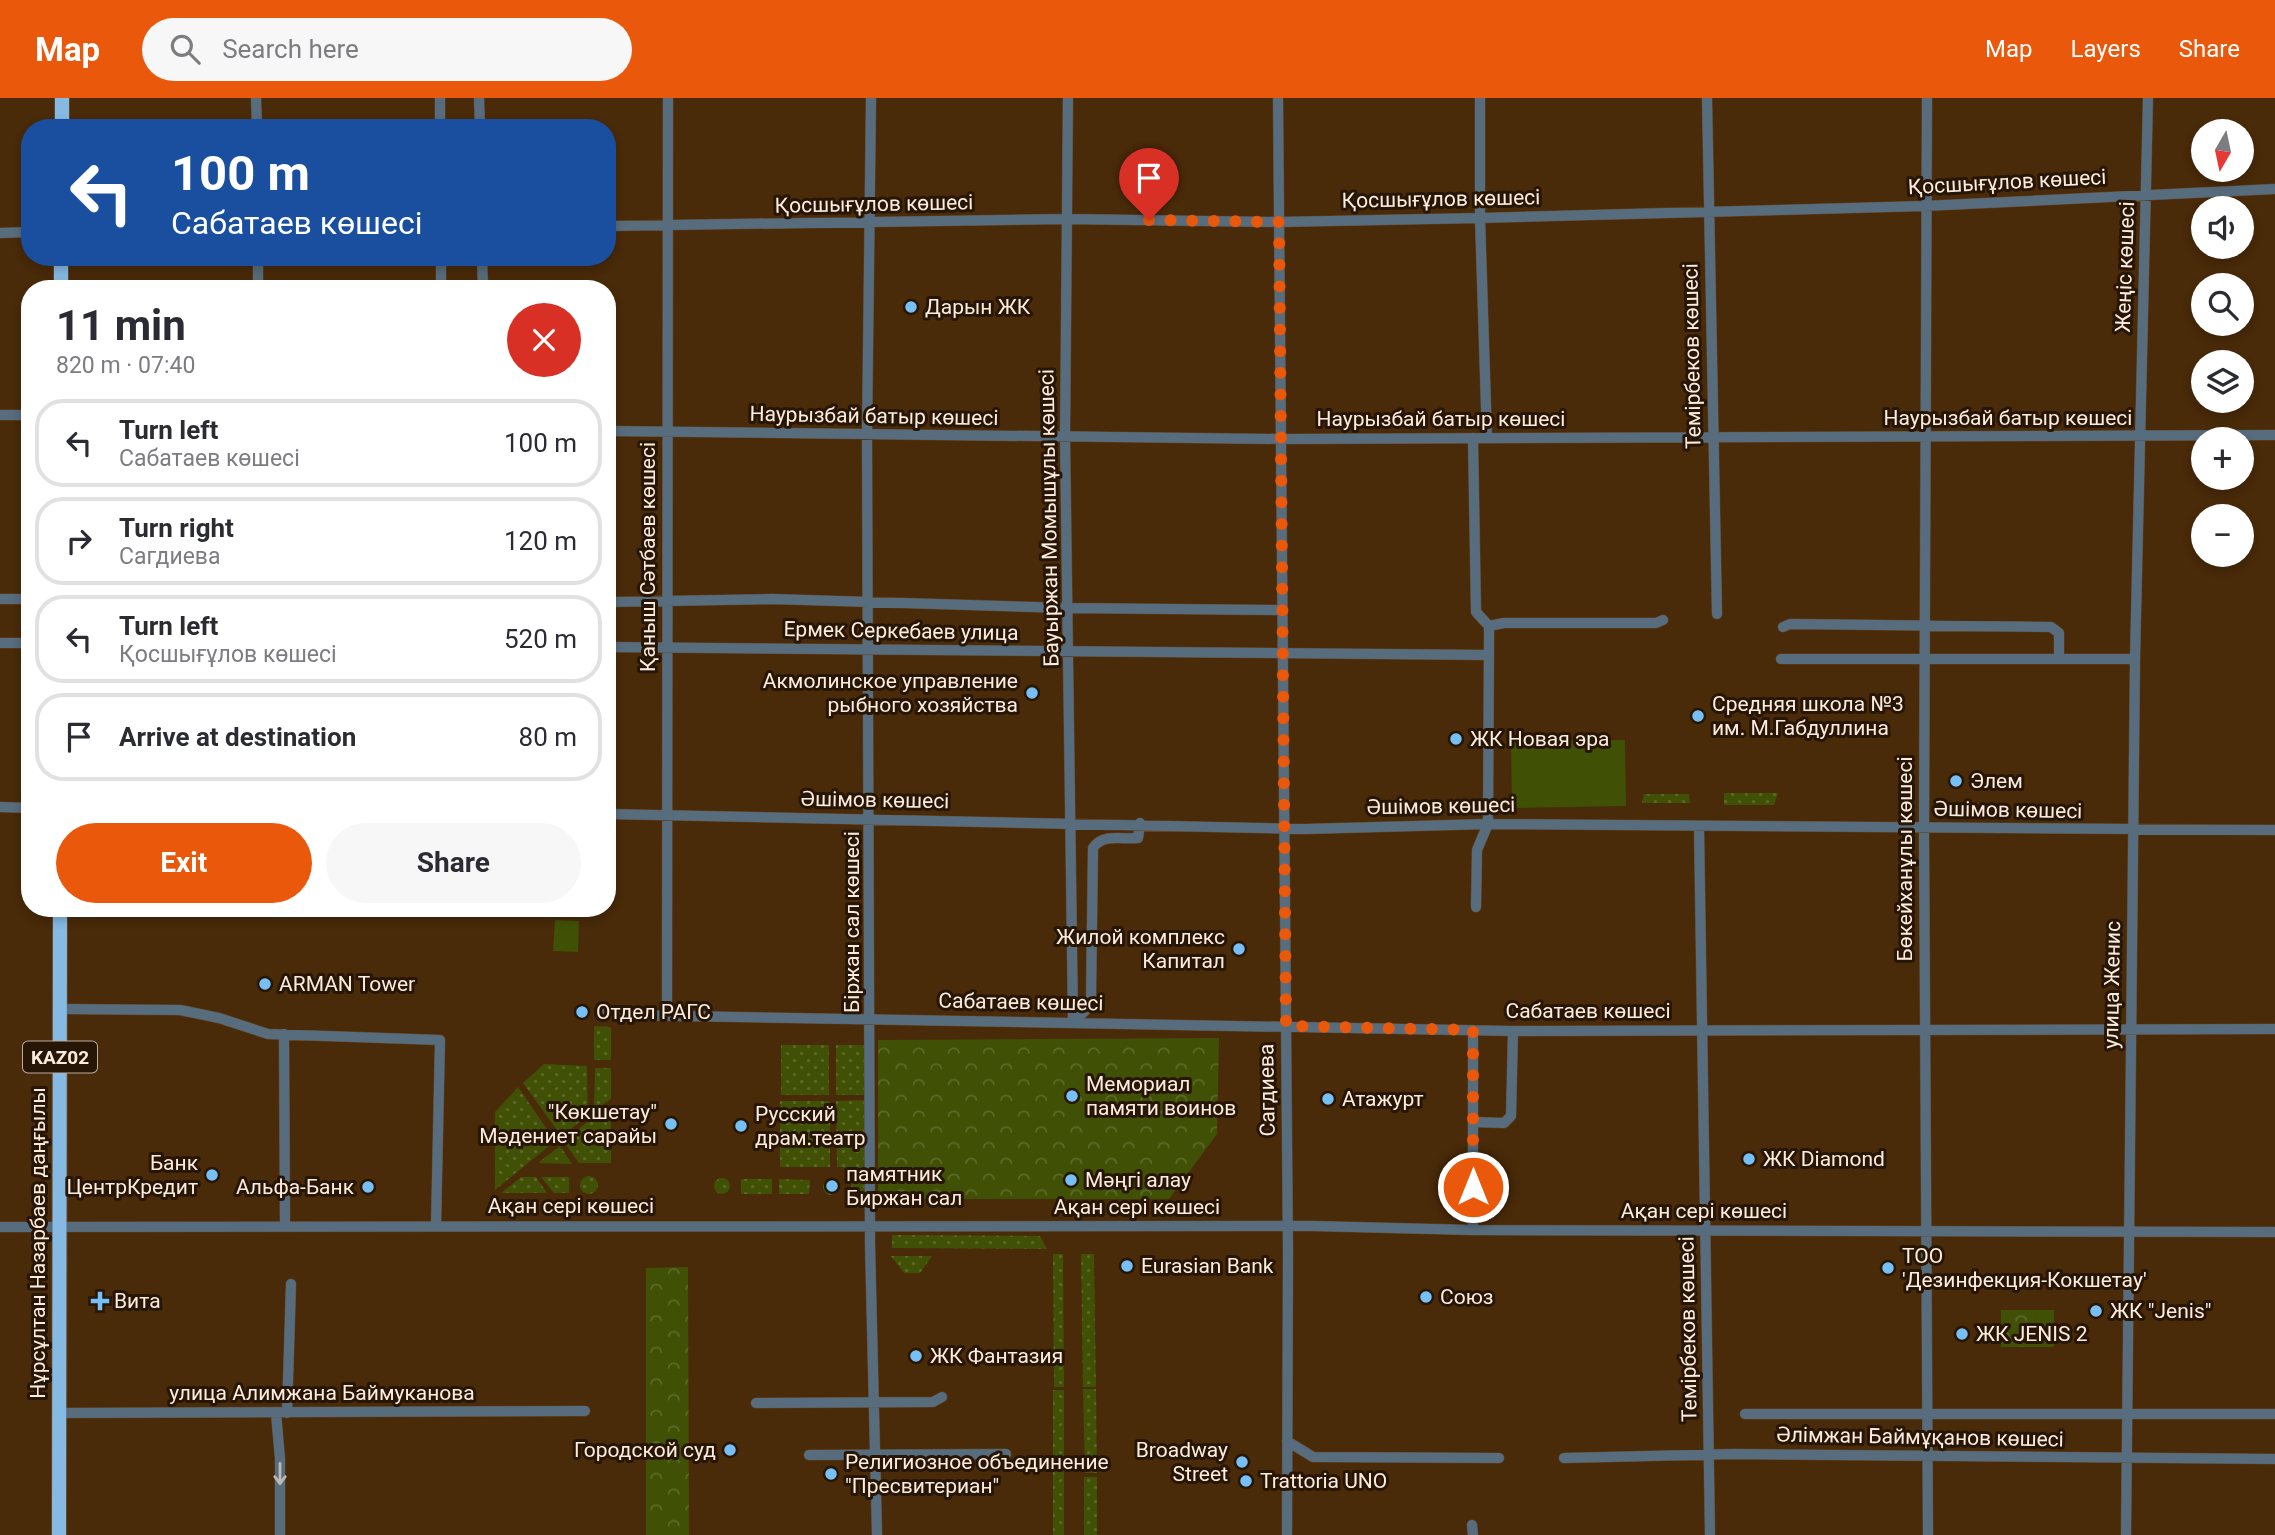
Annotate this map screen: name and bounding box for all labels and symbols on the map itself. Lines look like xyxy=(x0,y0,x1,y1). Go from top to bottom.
north arrow xyxy=(2191,119,2254,182)
pin xyxy=(1119,148,1179,220)
street label: Қосшығұлов көшесі xyxy=(1907,165,2107,199)
street label: Қосшығұлов көшесі xyxy=(1341,185,1541,213)
street label: Қосшығұлов көшесі xyxy=(774,190,974,218)
street label: Жеңіс көшесі xyxy=(2111,201,2139,333)
street label: Темірбеков көшесі xyxy=(1678,263,1706,449)
place label: Дарын ЖК xyxy=(925,295,1031,319)
marker: Дарын ЖК xyxy=(903,299,919,315)
street label: Бауыржан Момышұлы көшесі xyxy=(1034,369,1064,667)
street label: Наурызбай батыр көшесі xyxy=(749,402,999,430)
street label: Наурызбай батыр көшесі xyxy=(1884,406,2132,430)
street label: Наурызбай батыр көшесі xyxy=(1317,407,1565,431)
street label: Қаныш Сәтбаев көшесі xyxy=(636,442,660,672)
street label: Ермек Серкебаев улица xyxy=(783,617,1019,645)
place label: Акмолинское управление рыбного хозяйства xyxy=(763,669,1018,717)
marker: Акмолинское управление рыбного хозяйства xyxy=(1024,685,1040,701)
place label: Средняя школа №3 им. М.Габдуллина xyxy=(1712,692,1904,740)
marker: Средняя школа №3 им. М.Габдуллина xyxy=(1690,708,1706,724)
place label: ЖК Новая эра xyxy=(1470,727,1609,751)
marker: ЖК Новая эра xyxy=(1448,731,1464,747)
street label: Бөкейханұлы көшесі xyxy=(1893,756,1917,962)
place label: Элем xyxy=(1970,769,2023,793)
marker: Элем xyxy=(1948,773,1964,789)
street label: Әшімов көшесі xyxy=(800,787,950,813)
street label: Әшімов көшесі xyxy=(1366,793,1516,819)
street label: Әшімов көшесі xyxy=(1933,797,2083,823)
street label: Біржан сал көшесі xyxy=(840,831,864,1013)
street label: улица Женис xyxy=(2099,921,2125,1049)
place label: Жилой комплекс Капитал xyxy=(1056,925,1225,973)
marker: Жилой комплекс Капитал xyxy=(1231,941,1247,957)
place label: ARMAN Tower xyxy=(279,972,415,996)
marker: ARMAN Tower xyxy=(257,976,273,992)
street label: Сабатаев көшесі xyxy=(938,989,1104,1015)
street label: Сабатаев көшесі xyxy=(1505,999,1671,1023)
place label: Отдел РАГС xyxy=(596,1000,711,1024)
marker: Отдел РАГС xyxy=(574,1004,590,1020)
road number: KАZ02 xyxy=(23,1042,97,1072)
street label: Сагдиева xyxy=(1254,1043,1280,1137)
place label: Мемориал памяти воинов xyxy=(1086,1072,1236,1120)
street label: Нұрсұлтан Назарбаев даңғылы xyxy=(26,1087,50,1399)
place label: Атажурт xyxy=(1342,1087,1424,1111)
marker: Мемориал памяти воинов xyxy=(1064,1088,1080,1104)
marker: Атажурт xyxy=(1320,1091,1336,1107)
place label: "Көкшетау" Мәдениет сарайы xyxy=(479,1100,657,1148)
place label: Русский драм.театр xyxy=(755,1102,866,1150)
marker: "Көкшетау" Мәдениет сарайы xyxy=(663,1116,679,1132)
marker: Русский драм.театр xyxy=(733,1118,749,1134)
place label: ЖК Diamond xyxy=(1763,1147,1885,1171)
position arrow xyxy=(1436,1150,1510,1224)
place label: Банк ЦентрКредит xyxy=(66,1151,199,1199)
marker: ЖК Diamond xyxy=(1741,1151,1757,1167)
place label: памятник Биржан сал xyxy=(846,1162,962,1210)
marker: Банк ЦентрКредит xyxy=(204,1167,220,1183)
place label: Мәңгі алау xyxy=(1085,1168,1191,1192)
marker: Мәңгі алау xyxy=(1063,1172,1079,1188)
place label: Альфа-Банк xyxy=(236,1175,355,1199)
marker: памятник Биржан сал xyxy=(824,1178,840,1194)
marker: Альфа-Банк xyxy=(360,1179,376,1195)
street label: Ақан сері көшесі xyxy=(488,1194,654,1218)
street label: Ақан сері көшесі xyxy=(1054,1195,1220,1219)
street label: Ақан сері көшесі xyxy=(1621,1199,1787,1223)
street label: Темірбеков көшесі xyxy=(1674,1236,1702,1422)
place label: ТОО 'Дезинфекция-Кокшетау' xyxy=(1902,1244,2147,1292)
place label: Eurasian Bank xyxy=(1141,1254,1274,1278)
marker: Eurasian Bank xyxy=(1119,1258,1135,1274)
marker: ТОО 'Дезинфекция-Кокшетау' xyxy=(1880,1260,1896,1276)
place label: Союз xyxy=(1440,1285,1493,1309)
place label: Вита xyxy=(114,1289,161,1313)
marker: Союз xyxy=(1418,1289,1434,1305)
marker: Вита xyxy=(92,1293,108,1309)
place label: ЖК "Jenis" xyxy=(2110,1299,2211,1323)
marker: ЖК "Jenis" xyxy=(2088,1303,2104,1319)
place label: ЖК JENIS 2 xyxy=(1976,1322,2088,1346)
marker: ЖК JENIS 2 xyxy=(1954,1326,1970,1342)
place label: ЖК Фантазия xyxy=(930,1344,1063,1368)
marker: ЖК Фантазия xyxy=(908,1348,924,1364)
street label: улица Алимжана Баймуканова xyxy=(169,1381,475,1405)
street label: Әлімжан Баймұқанов көшесі xyxy=(1776,1422,2064,1452)
place label: Городской суд xyxy=(574,1438,716,1462)
place label: Broadway Street xyxy=(1136,1438,1228,1486)
marker: Городской суд xyxy=(722,1442,738,1458)
place label: Религиозное объединение "Пресвитериан" xyxy=(845,1450,1109,1498)
marker: Broadway Street xyxy=(1234,1454,1250,1470)
one-way arrow xyxy=(273,1462,287,1485)
marker: Религиозное объединение "Пресвитериан" xyxy=(823,1466,839,1482)
place label: Trattoria UNO xyxy=(1260,1469,1387,1493)
marker: Trattoria UNO xyxy=(1238,1473,1254,1489)

